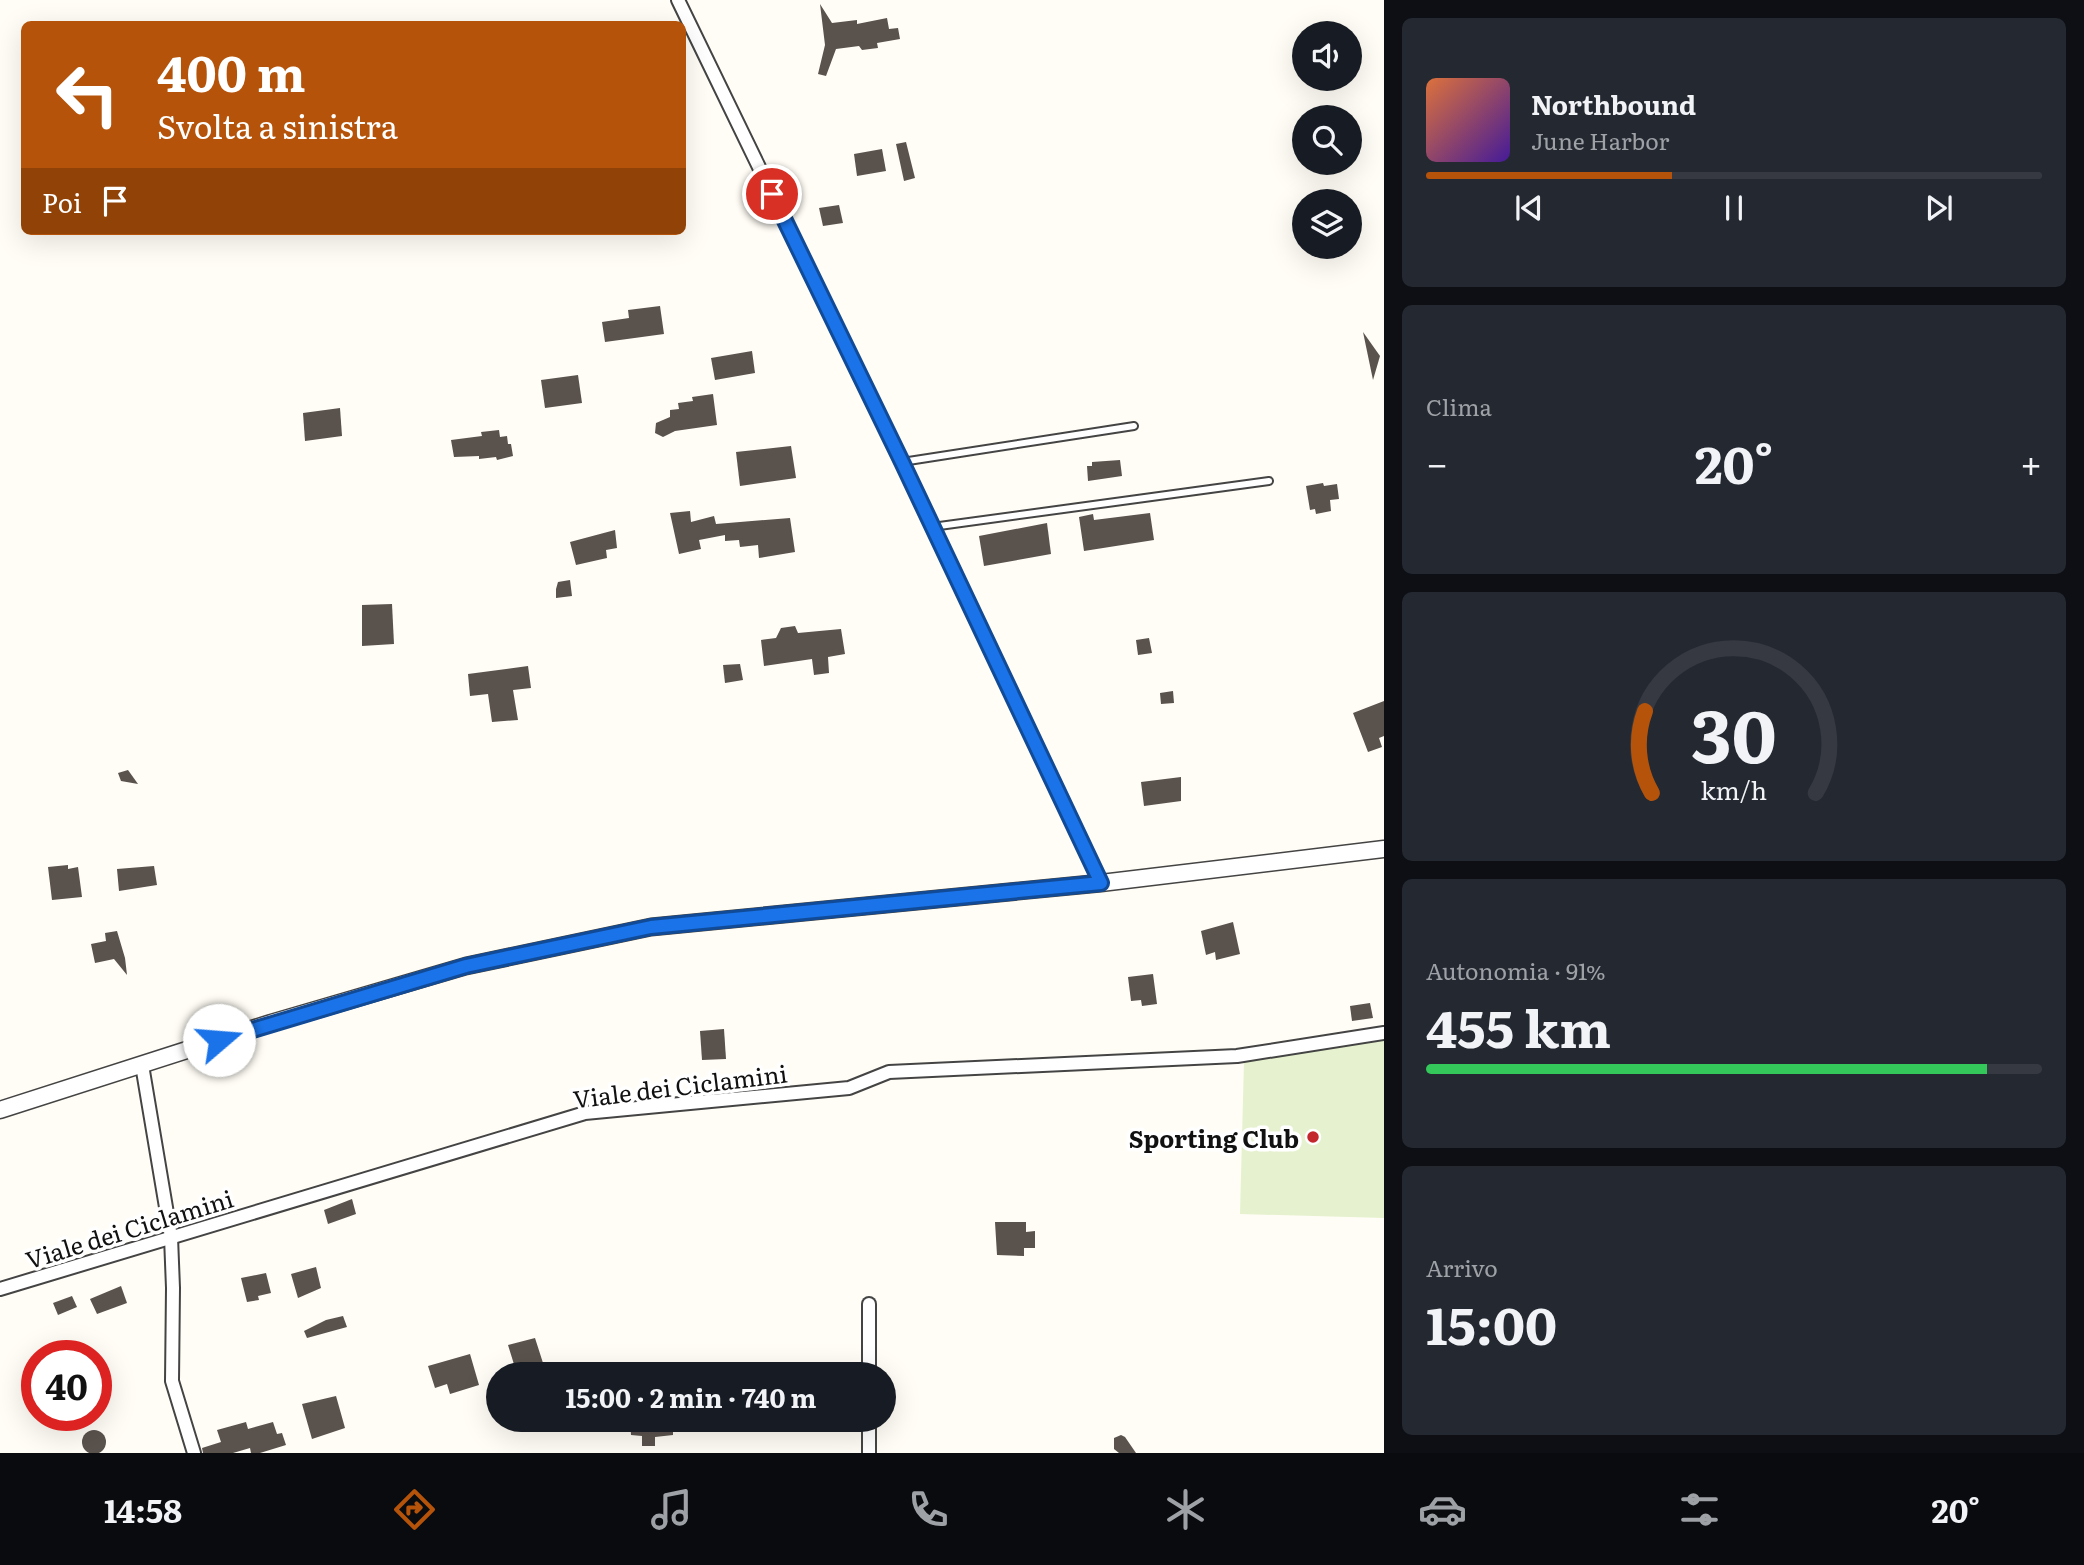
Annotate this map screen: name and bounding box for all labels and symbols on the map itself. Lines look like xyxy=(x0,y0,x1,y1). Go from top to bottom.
pin xyxy=(742,164,802,224)
position arrow xyxy=(182,1003,256,1077)
street label: Viale dei Ciclamini xyxy=(571,1054,789,1116)
place label: Sporting Club xyxy=(1129,1120,1299,1155)
marker: Sporting Club xyxy=(1305,1129,1321,1145)
street label: Viale dei Ciclamini xyxy=(21,1180,237,1276)
speed limit sign: 40 xyxy=(21,1340,112,1431)

